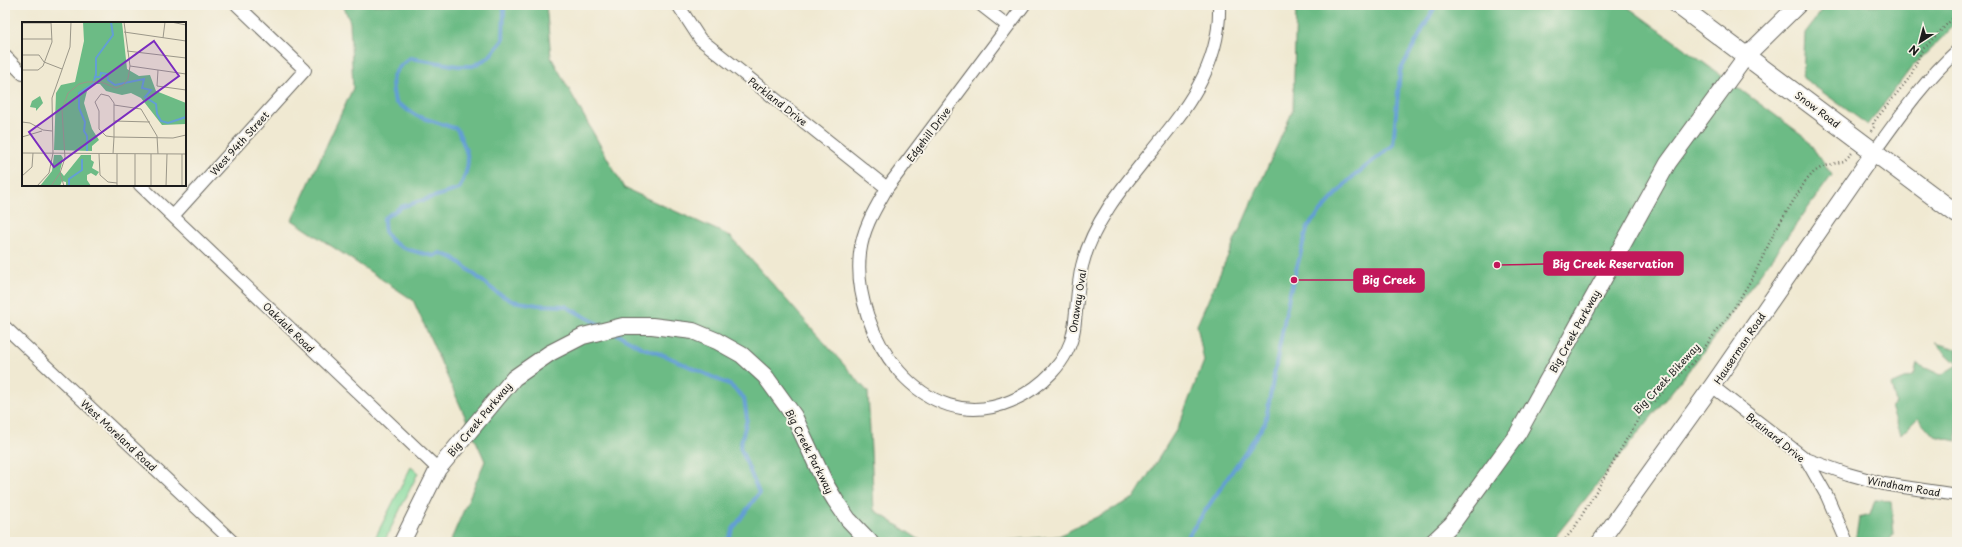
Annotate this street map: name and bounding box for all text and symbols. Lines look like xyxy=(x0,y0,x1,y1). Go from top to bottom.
inset map xyxy=(22,22,186,186)
north arrow xyxy=(1900,22,1940,62)
text: N xyxy=(1905,41,1922,60)
street label: Parkland Drive xyxy=(745,73,811,129)
street label: Snow Road xyxy=(1792,87,1844,131)
street label: Edgehill Drive xyxy=(902,103,954,165)
street label: West 94th Street xyxy=(206,108,272,178)
callout: Big Creek Reservation xyxy=(1544,252,1683,275)
text: Big Creek Reservation xyxy=(1552,255,1674,272)
street label: Onaway Oval xyxy=(1065,268,1090,334)
callout: Big Creek xyxy=(1354,269,1424,292)
text: Big Creek xyxy=(1362,271,1417,288)
street label: Big Creek Parkway xyxy=(1545,287,1604,376)
street label: Oakdale Road xyxy=(260,298,318,356)
street label: Hauserman Road xyxy=(1709,309,1769,387)
street label: Big Creek Bikeway xyxy=(1629,339,1703,417)
street label: Big Creek Parkway xyxy=(443,379,515,460)
street label: West Moreland Road xyxy=(78,396,160,474)
street label: Big Creek Parkway xyxy=(781,406,838,496)
street label: Brainard Drive xyxy=(1743,409,1809,466)
street label: Windham Road xyxy=(1866,472,1942,500)

